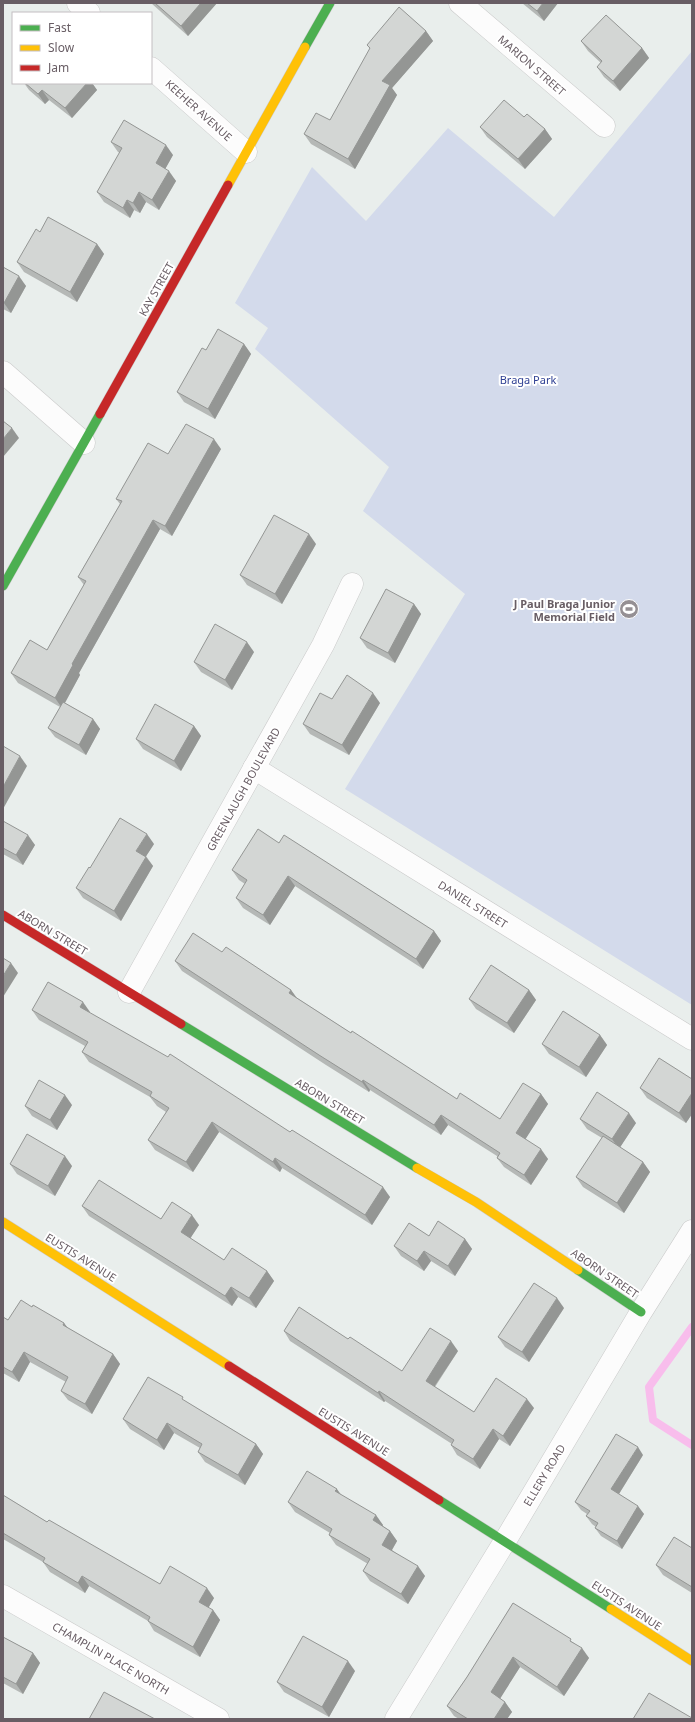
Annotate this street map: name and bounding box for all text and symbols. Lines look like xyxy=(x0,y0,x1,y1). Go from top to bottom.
legend xyxy=(12,12,152,84)
text: Fast xyxy=(48,19,72,36)
street label: MARION STREET xyxy=(495,32,569,98)
text: Slow xyxy=(48,39,75,56)
text: Jam xyxy=(47,59,69,76)
street label: KEEHER AVENUE xyxy=(162,76,236,144)
street label: KAY STREET xyxy=(135,259,177,319)
park label: Braga Park xyxy=(500,372,556,387)
place label: J Paul Braga Junior Memorial Field xyxy=(513,596,615,624)
sports icon: J Paul Braga Junior Memorial Field xyxy=(618,598,640,620)
street label: GREENLAUGH BOULEVARD xyxy=(203,725,283,853)
street label: DANIEL STREET xyxy=(436,877,510,931)
street label: ABORN STREET xyxy=(16,905,90,959)
street label: ABORN STREET xyxy=(293,1074,367,1128)
street label: EUSTIS AVENUE xyxy=(43,1229,119,1285)
street label: ABORN STREET xyxy=(568,1245,642,1301)
street label: EUSTIS AVENUE xyxy=(316,1403,392,1459)
street label: ELLERY ROAD xyxy=(520,1441,568,1509)
street label: EUSTIS AVENUE xyxy=(589,1577,665,1633)
street label: CHAMPLIN PLACE NORTH xyxy=(50,1618,172,1698)

